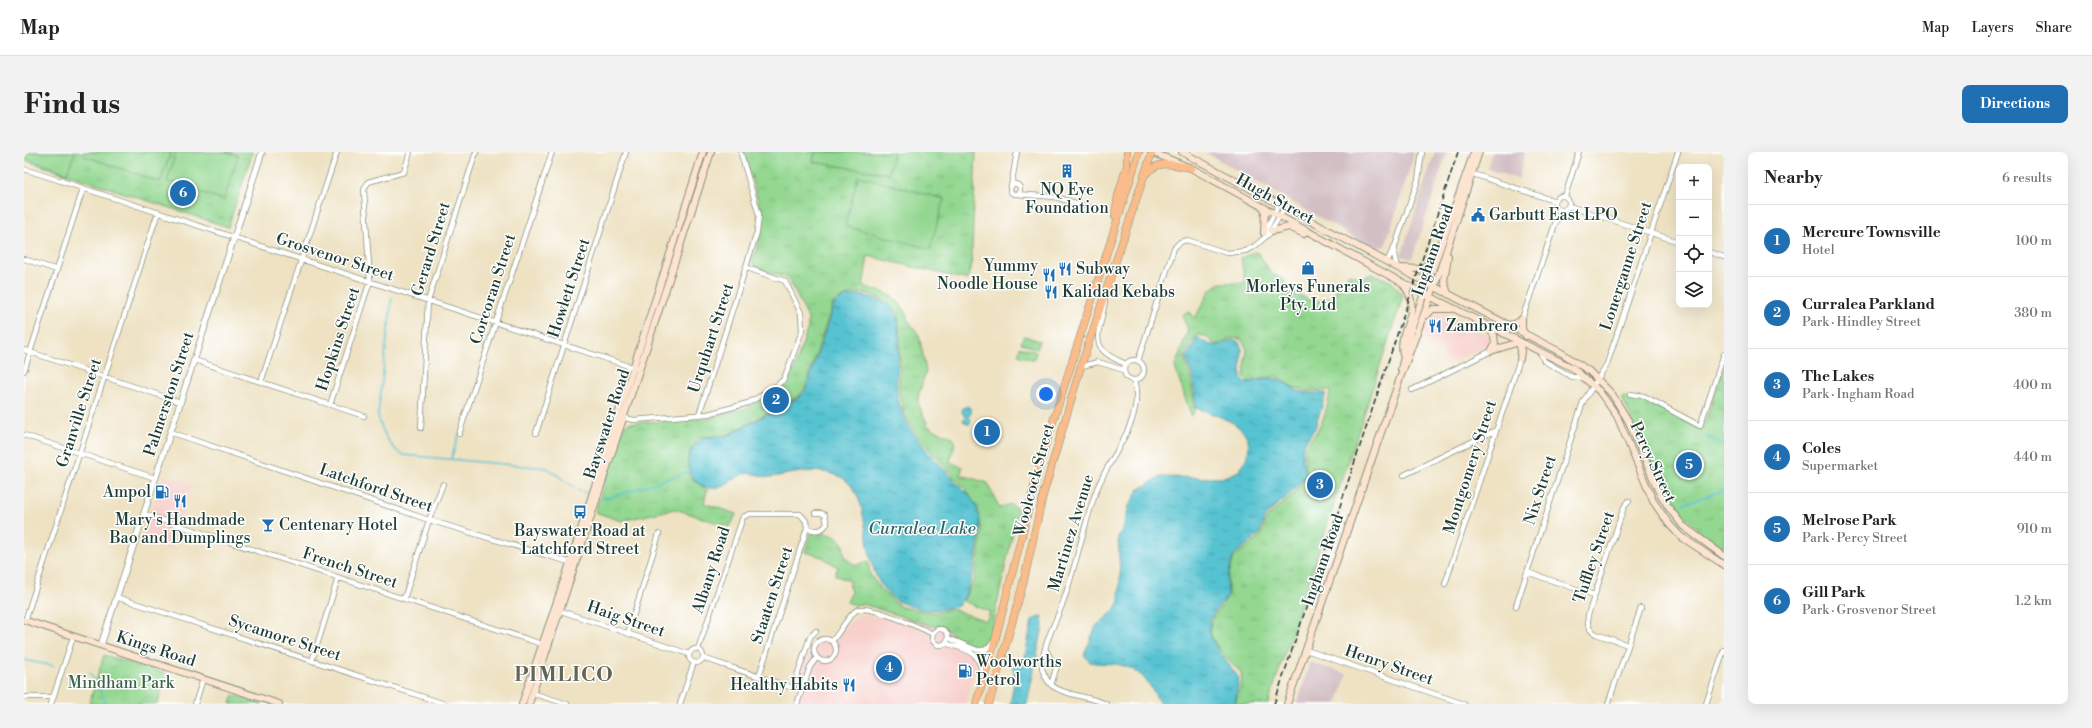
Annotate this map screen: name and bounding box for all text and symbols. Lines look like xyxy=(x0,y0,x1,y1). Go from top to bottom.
text: Map xyxy=(20,16,60,40)
text: Map xyxy=(1922,19,1949,37)
text: Layers xyxy=(1971,19,2014,37)
text: Share xyxy=(2036,19,2072,37)
button: Directions xyxy=(1962,85,2068,123)
text: Find us xyxy=(24,87,120,122)
building icon: NQ Eye Foundation xyxy=(1059,163,1075,179)
map controls xyxy=(1676,164,1712,308)
button: + xyxy=(1676,164,1712,200)
text: Nearby xyxy=(1764,167,1823,189)
street label: Hugh Street xyxy=(1232,169,1318,229)
text: 6 results xyxy=(2002,170,2052,186)
pin: 6 xyxy=(170,178,196,208)
place label: NQ Eye Foundation xyxy=(1025,180,1109,218)
street label: Gerard Street xyxy=(407,199,455,299)
street label: Lonerganne Street xyxy=(1596,199,1656,333)
button: − xyxy=(1676,200,1712,236)
street label: Ingham Road xyxy=(1408,201,1458,299)
place label: Garbutt East LPO xyxy=(1489,205,1618,225)
public building icon: Garbutt East LPO xyxy=(1470,207,1486,223)
text: Mercure Townsville xyxy=(1802,223,1941,242)
street label: Grosvenor Street xyxy=(274,229,397,286)
street label: Corcoran Street xyxy=(466,231,520,347)
text: 1 xyxy=(1774,233,1780,249)
text: 100 m xyxy=(2016,233,2052,249)
street label: Howlett Street xyxy=(544,235,595,340)
button: locate xyxy=(1676,236,1712,272)
text: Hotel xyxy=(1802,242,1835,258)
place label: Yummy Noodle House xyxy=(937,256,1038,294)
place label: Subway xyxy=(1076,259,1130,279)
shop icon: Morleys Funerals Pty. Ltd xyxy=(1300,260,1316,276)
restaurant icon: Subway xyxy=(1057,261,1073,277)
restaurant icon: Yummy Noodle House xyxy=(1041,267,1057,283)
button: layers xyxy=(1676,272,1712,308)
place label: Morleys Funerals Pty. Ltd xyxy=(1246,277,1370,315)
street label: Urquhart Street xyxy=(684,280,738,396)
place label: Kalidad Kebabs xyxy=(1062,282,1175,302)
street label: Hopkins Street xyxy=(312,284,364,393)
restaurant icon: Kalidad Kebabs xyxy=(1043,284,1059,300)
text: Curralea Parkland xyxy=(1802,295,1935,314)
text: 2 xyxy=(1773,305,1781,321)
text: 380 m xyxy=(2014,305,2052,321)
text: Park · Hindley Street xyxy=(1802,314,1921,330)
place label: Zambrero xyxy=(1446,316,1518,336)
restaurant icon: Zambrero xyxy=(1427,318,1443,334)
street label: Palmerston Street xyxy=(139,329,199,459)
street label: Granville Street xyxy=(52,356,106,470)
street label: Bayswater Road xyxy=(579,366,634,482)
text: The Lakes xyxy=(1802,367,1874,386)
text: 3 xyxy=(1773,377,1781,393)
text: 400 m xyxy=(2013,377,2052,393)
your location xyxy=(1036,384,1056,404)
pin: 2 xyxy=(763,385,789,415)
text: Park · Ingham Road xyxy=(1802,386,1915,402)
street label: Montgomery Street xyxy=(1439,397,1501,537)
pin: 1 xyxy=(974,417,1000,447)
street label: Percy Street xyxy=(1625,418,1681,506)
street label: Woolcock Street xyxy=(1009,421,1059,540)
text: Coles xyxy=(1802,439,1841,458)
text: 4 xyxy=(1773,449,1781,465)
text: 440 m xyxy=(2014,449,2052,465)
pin: 5 xyxy=(1676,450,1702,480)
street label: Nix Street xyxy=(1519,452,1561,527)
text: Supermarket xyxy=(1802,458,1878,474)
street label: Latchford Street xyxy=(317,459,436,517)
pin: 3 xyxy=(1307,470,1333,500)
street label: Martinez Avenue xyxy=(1044,472,1098,594)
place label: Ampol xyxy=(102,482,151,502)
fuel station icon: Ampol xyxy=(154,484,170,500)
restaurant icon: Mary's Handmade Bao and Dumplings xyxy=(172,493,188,509)
bus stop icon: Bayswater Road at Latchford Street xyxy=(572,504,588,520)
street label: Tuffley Street xyxy=(1569,508,1619,606)
place label: Mary's Handmade Bao and Dumplings xyxy=(108,510,251,548)
street label: Ingham Road xyxy=(1298,511,1348,609)
text: Melrose Park xyxy=(1802,511,1897,530)
place label: Centenary Hotel xyxy=(279,515,398,535)
bar icon: Centenary Hotel xyxy=(260,517,276,533)
water label: Curralea Lake xyxy=(868,518,976,540)
place label: Bayswater Road at Latchford Street xyxy=(513,521,646,559)
text: 5 xyxy=(1773,521,1781,537)
text: 910 m xyxy=(2017,521,2052,537)
street label: Albany Road xyxy=(687,524,734,617)
text: Park · Percy Street xyxy=(1802,530,1908,546)
street label: French Street xyxy=(300,543,400,593)
street label: Staaten Street xyxy=(747,543,797,646)
text: Gill Park xyxy=(1802,583,1865,602)
text: 6 xyxy=(1773,593,1781,609)
text: 1.2 km xyxy=(2015,593,2052,609)
street label: Haig Street xyxy=(584,596,668,642)
text: Park · Grosvenor Street xyxy=(1802,602,1936,618)
street label: Sycamore Street xyxy=(226,610,344,666)
street label: Kings Road xyxy=(114,627,198,671)
street label: Henry Street xyxy=(1342,640,1436,690)
place label: Woolworths Petrol xyxy=(975,652,1062,690)
pin: 4 xyxy=(876,653,902,683)
district label: PIMLICO xyxy=(514,663,614,688)
fuel station icon: Woolworths Petrol xyxy=(957,663,973,679)
park label: Mindham Park xyxy=(68,673,176,693)
place label: Healthy Habits xyxy=(730,675,838,695)
restaurant icon: Healthy Habits xyxy=(841,677,857,693)

